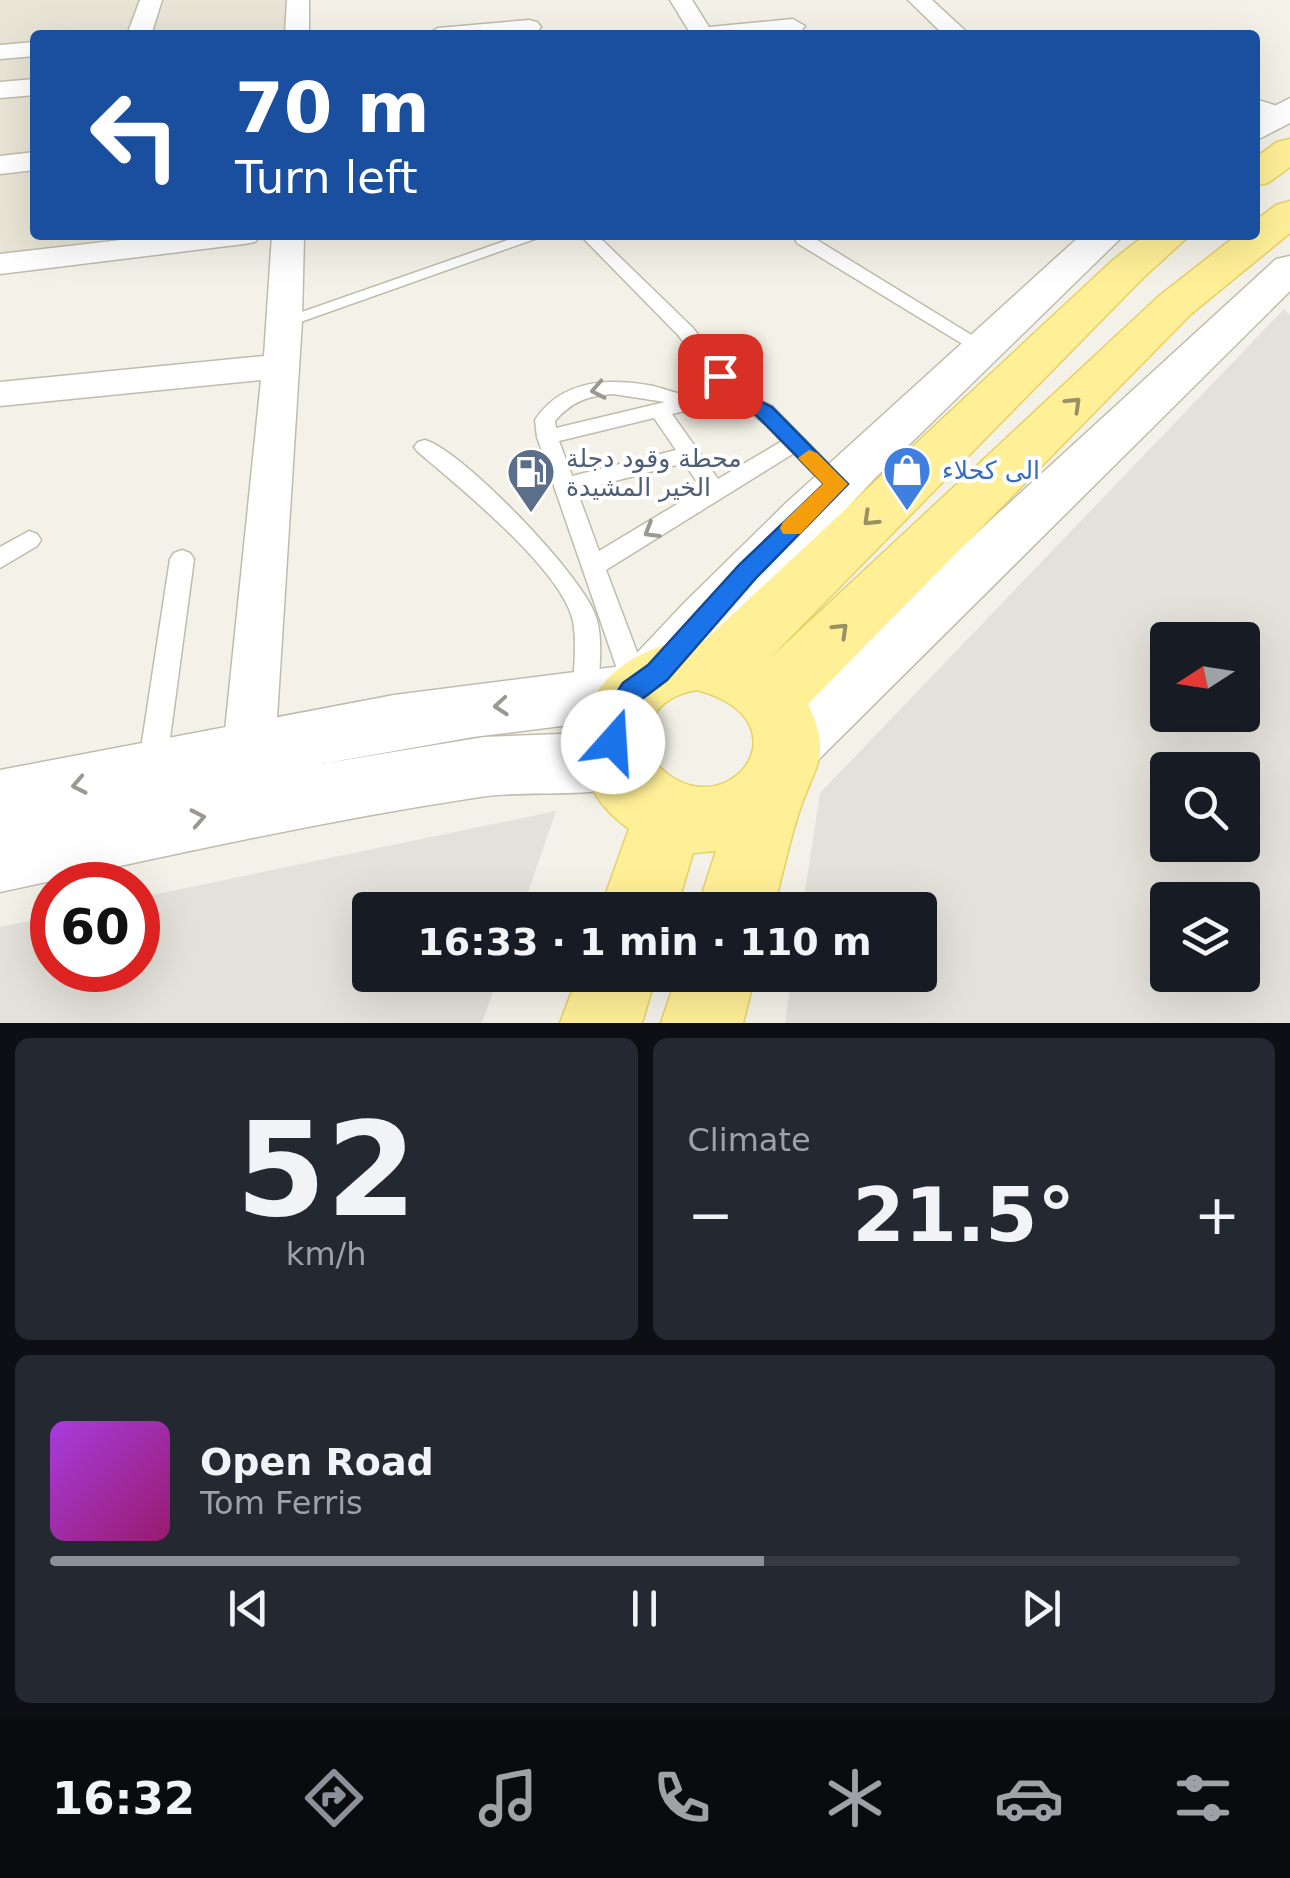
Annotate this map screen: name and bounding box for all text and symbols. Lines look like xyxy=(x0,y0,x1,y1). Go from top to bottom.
text: 70 m xyxy=(235,67,430,149)
icon: left xyxy=(70,70,200,200)
text: Turn left xyxy=(235,151,418,204)
pin xyxy=(678,334,763,419)
icon: arrive xyxy=(693,349,748,404)
one-way arrow xyxy=(590,379,606,400)
one-way arrow xyxy=(1062,397,1081,415)
place label: محطة وقود دجلة الخير المشيدة xyxy=(566,444,742,502)
shop icon: الى كحلاء xyxy=(881,444,933,512)
fuel station icon: محطة وقود دجلة الخير المشيدة xyxy=(505,446,557,514)
place label: الى كحلاء xyxy=(942,456,1040,485)
one-way arrow xyxy=(864,507,882,525)
one-way arrow xyxy=(644,519,662,538)
north arrow xyxy=(1150,622,1260,732)
map controls xyxy=(1150,622,1260,992)
one-way arrow xyxy=(829,624,847,642)
position arrow xyxy=(561,690,665,794)
one-way arrow xyxy=(493,694,509,716)
button: search xyxy=(1150,752,1260,862)
one-way arrow xyxy=(70,774,87,795)
one-way arrow xyxy=(190,809,207,830)
speed limit sign: 60 xyxy=(30,862,160,992)
button: layers xyxy=(1150,882,1260,992)
text: 16:33 · 1 min · 110 m xyxy=(417,920,872,964)
text: 52 xyxy=(236,1094,417,1246)
text: Climate xyxy=(688,1121,811,1159)
text: 21.5° xyxy=(852,1171,1075,1259)
text: − xyxy=(688,1183,734,1247)
text: + xyxy=(1194,1183,1240,1247)
text: km/h xyxy=(286,1235,367,1273)
text: Open Road xyxy=(200,1440,434,1484)
text: Tom Ferris xyxy=(200,1484,363,1522)
icon: previous xyxy=(221,1581,276,1636)
icon: pause xyxy=(617,1581,672,1636)
icon: next xyxy=(1014,1581,1069,1636)
icon: directions xyxy=(299,1763,369,1833)
icon: music xyxy=(473,1763,543,1833)
icon: phone xyxy=(647,1763,717,1833)
icon: climate xyxy=(820,1763,890,1833)
icon: car xyxy=(994,1763,1064,1833)
icon: filters xyxy=(1168,1763,1238,1833)
text: 16:32 xyxy=(52,1772,195,1825)

